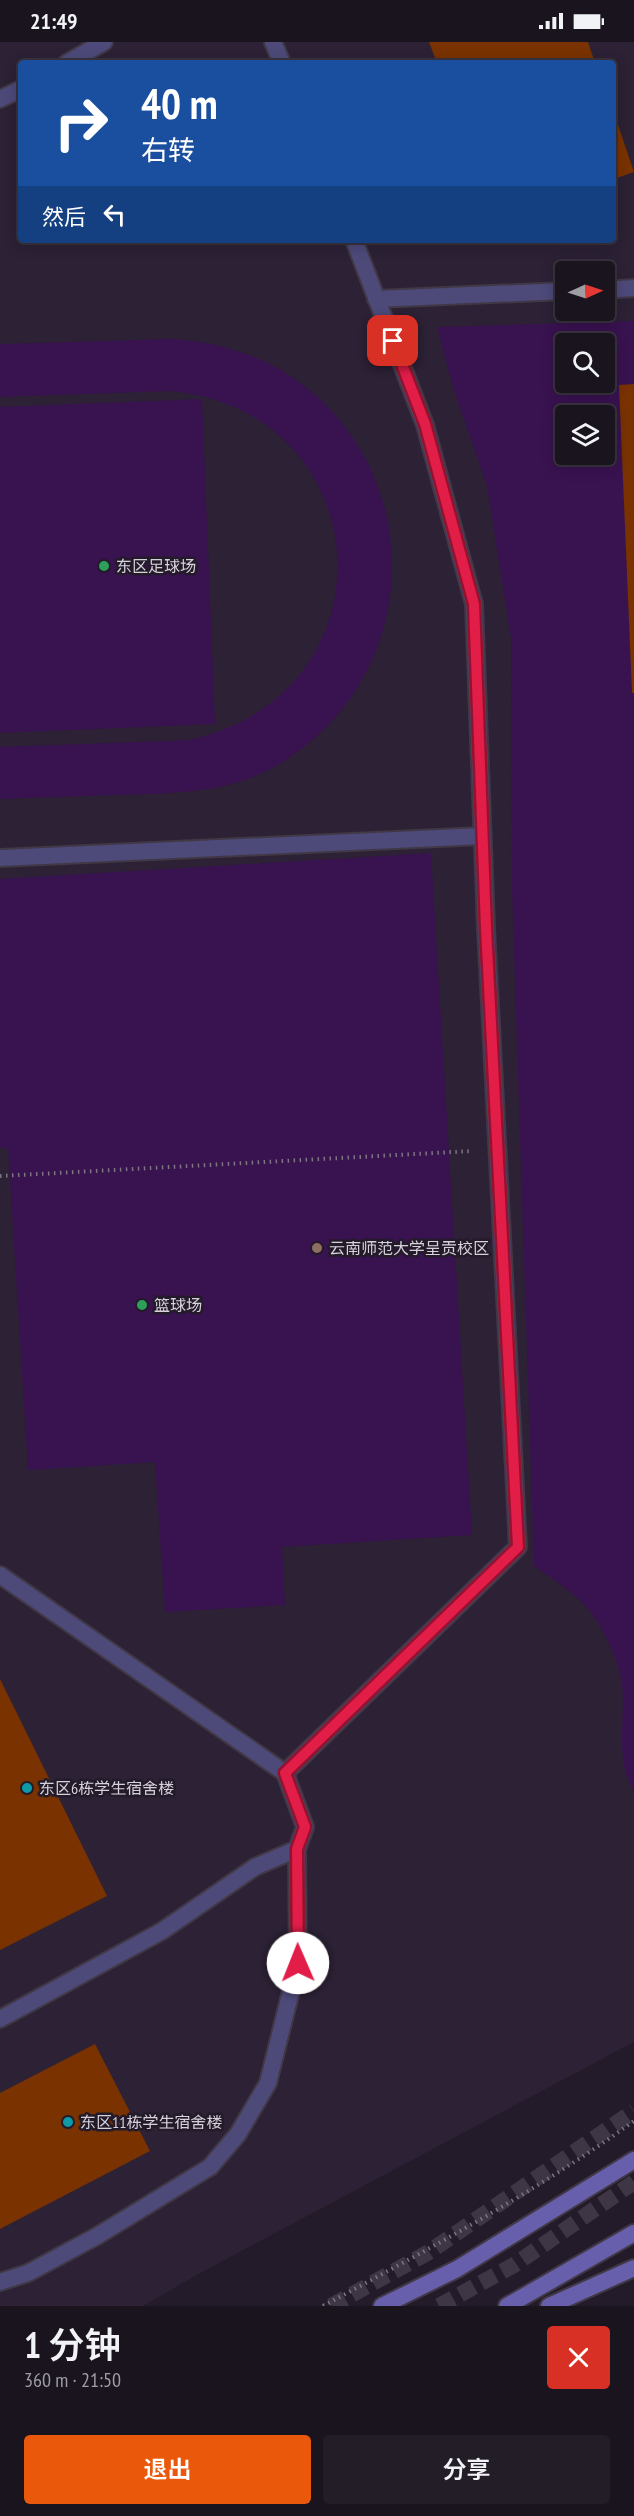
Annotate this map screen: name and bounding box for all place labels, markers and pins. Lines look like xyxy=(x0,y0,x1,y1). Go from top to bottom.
pin xyxy=(367,315,418,366)
place label: 东区足球场 xyxy=(116,556,196,576)
marker: 东区足球场 xyxy=(97,559,111,573)
place label: 云南师范大学呈贡校区 xyxy=(329,1238,489,1258)
marker: 云南师范大学呈贡校区 xyxy=(310,1241,324,1255)
place label: 篮球场 xyxy=(154,1295,202,1315)
marker: 篮球场 xyxy=(135,1298,149,1312)
place label: 东区6栋学生宿舍楼 xyxy=(39,1778,174,1798)
marker: 东区6栋学生宿舍楼 xyxy=(20,1781,34,1795)
place label: 东区11栋学生宿舍楼 xyxy=(80,2112,222,2132)
marker: 东区11栋学生宿舍楼 xyxy=(61,2115,75,2129)

